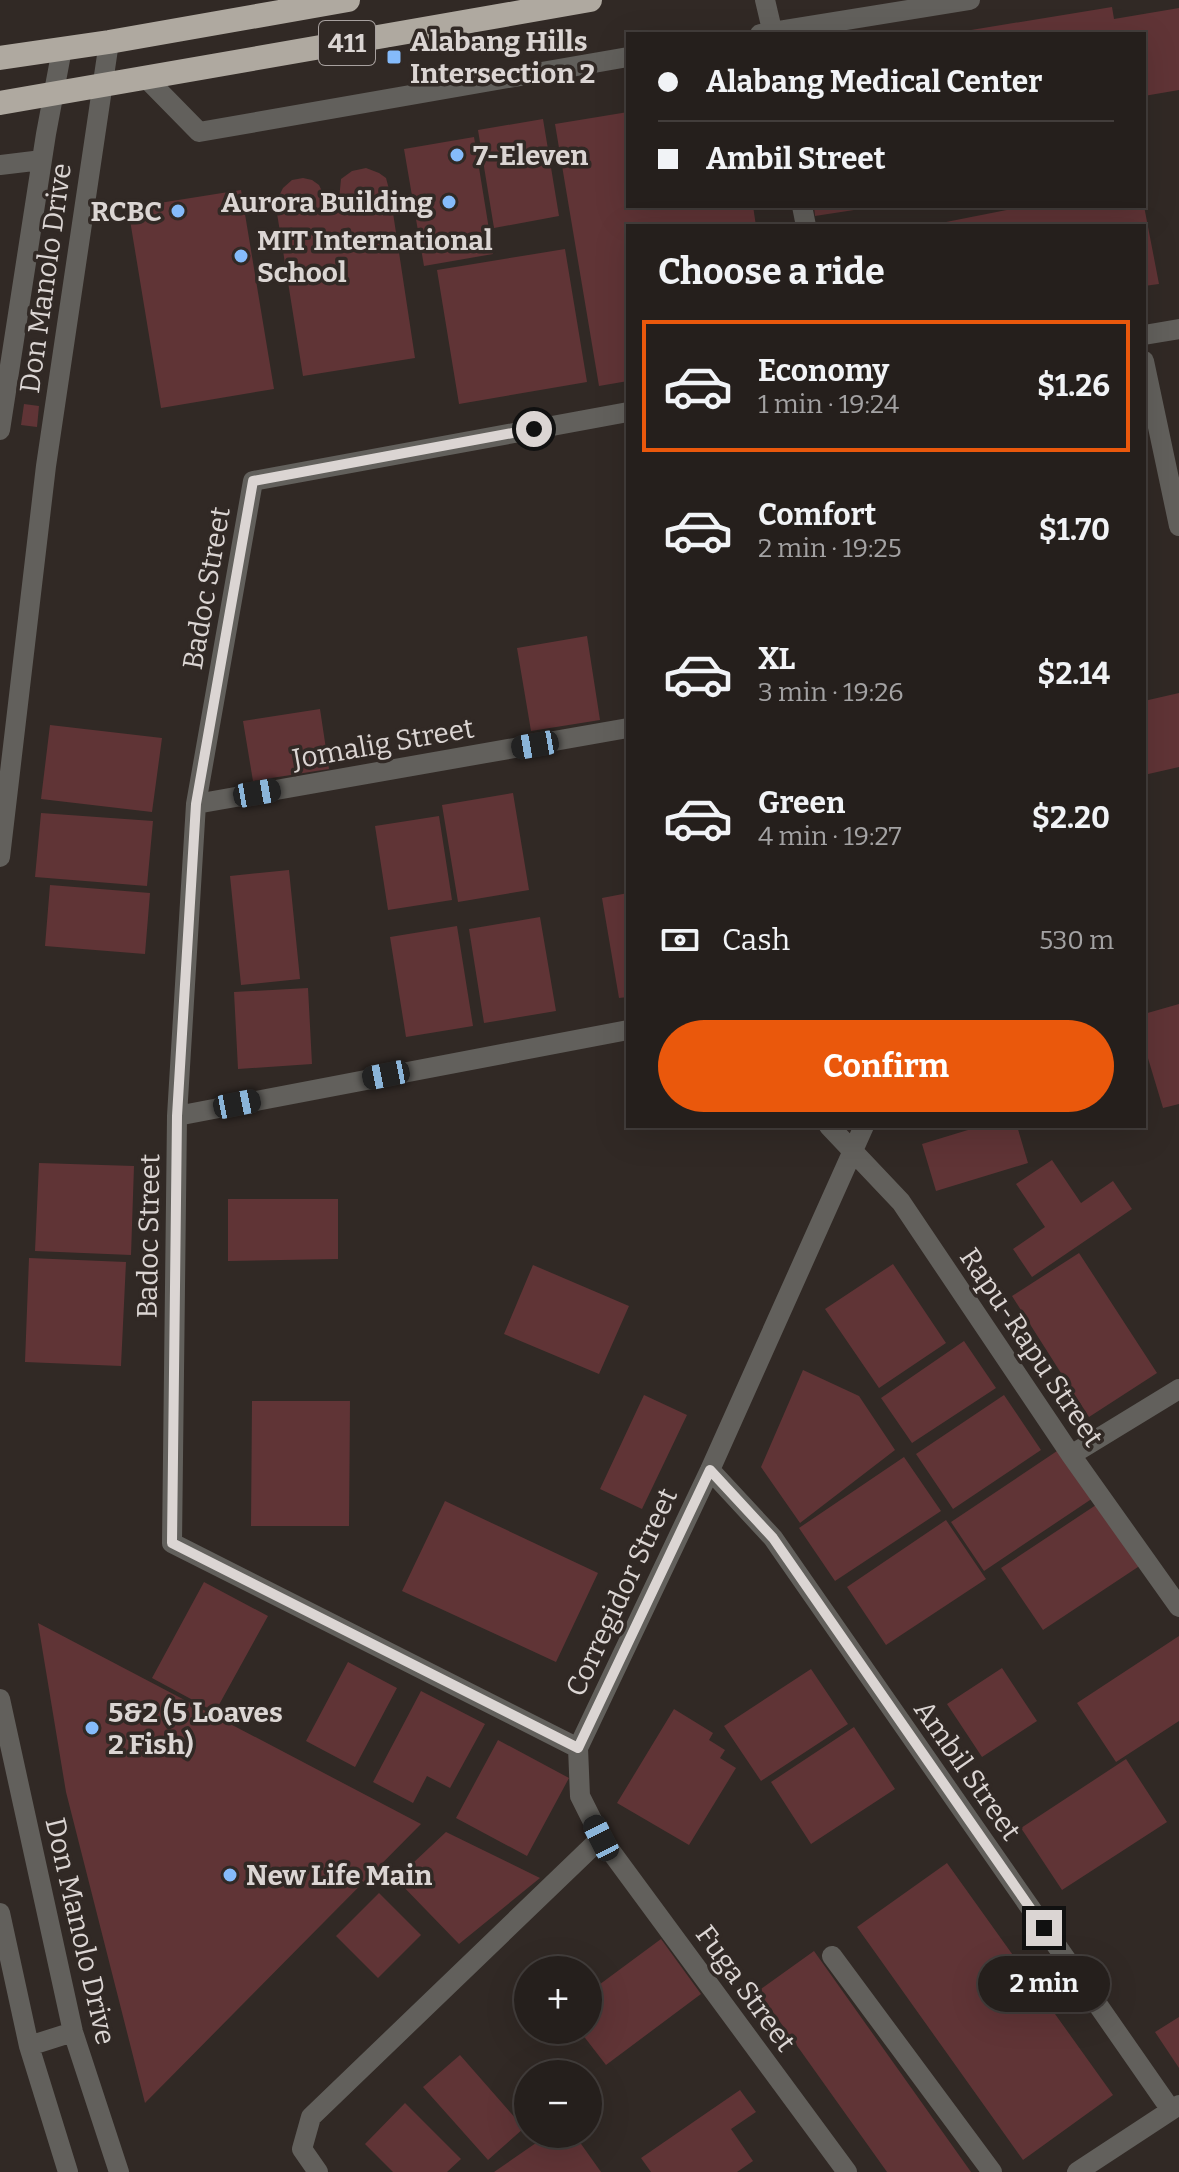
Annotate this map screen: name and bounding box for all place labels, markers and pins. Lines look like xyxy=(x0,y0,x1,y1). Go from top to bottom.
place label: Alabang Hills Intersection 2 xyxy=(410,25,595,90)
marker: Alabang Hills Intersection 2 xyxy=(385,48,403,66)
place label: 7-Eleven xyxy=(473,139,588,172)
marker: 7-Eleven xyxy=(448,146,466,164)
place label: Aurora Building xyxy=(221,186,433,219)
marker: Aurora Building xyxy=(440,193,458,211)
place label: RCBC xyxy=(91,195,162,228)
marker: RCBC xyxy=(169,202,187,220)
place label: MIT International School xyxy=(257,224,493,289)
marker: MIT International School xyxy=(232,247,250,265)
place label: 5&2 (5 Loaves 2 Fish) xyxy=(108,1696,283,1761)
marker: 5&2 (5 Loaves 2 Fish) xyxy=(83,1719,101,1737)
place label: New Life Main xyxy=(246,1859,432,1892)
marker: New Life Main xyxy=(221,1866,239,1884)

